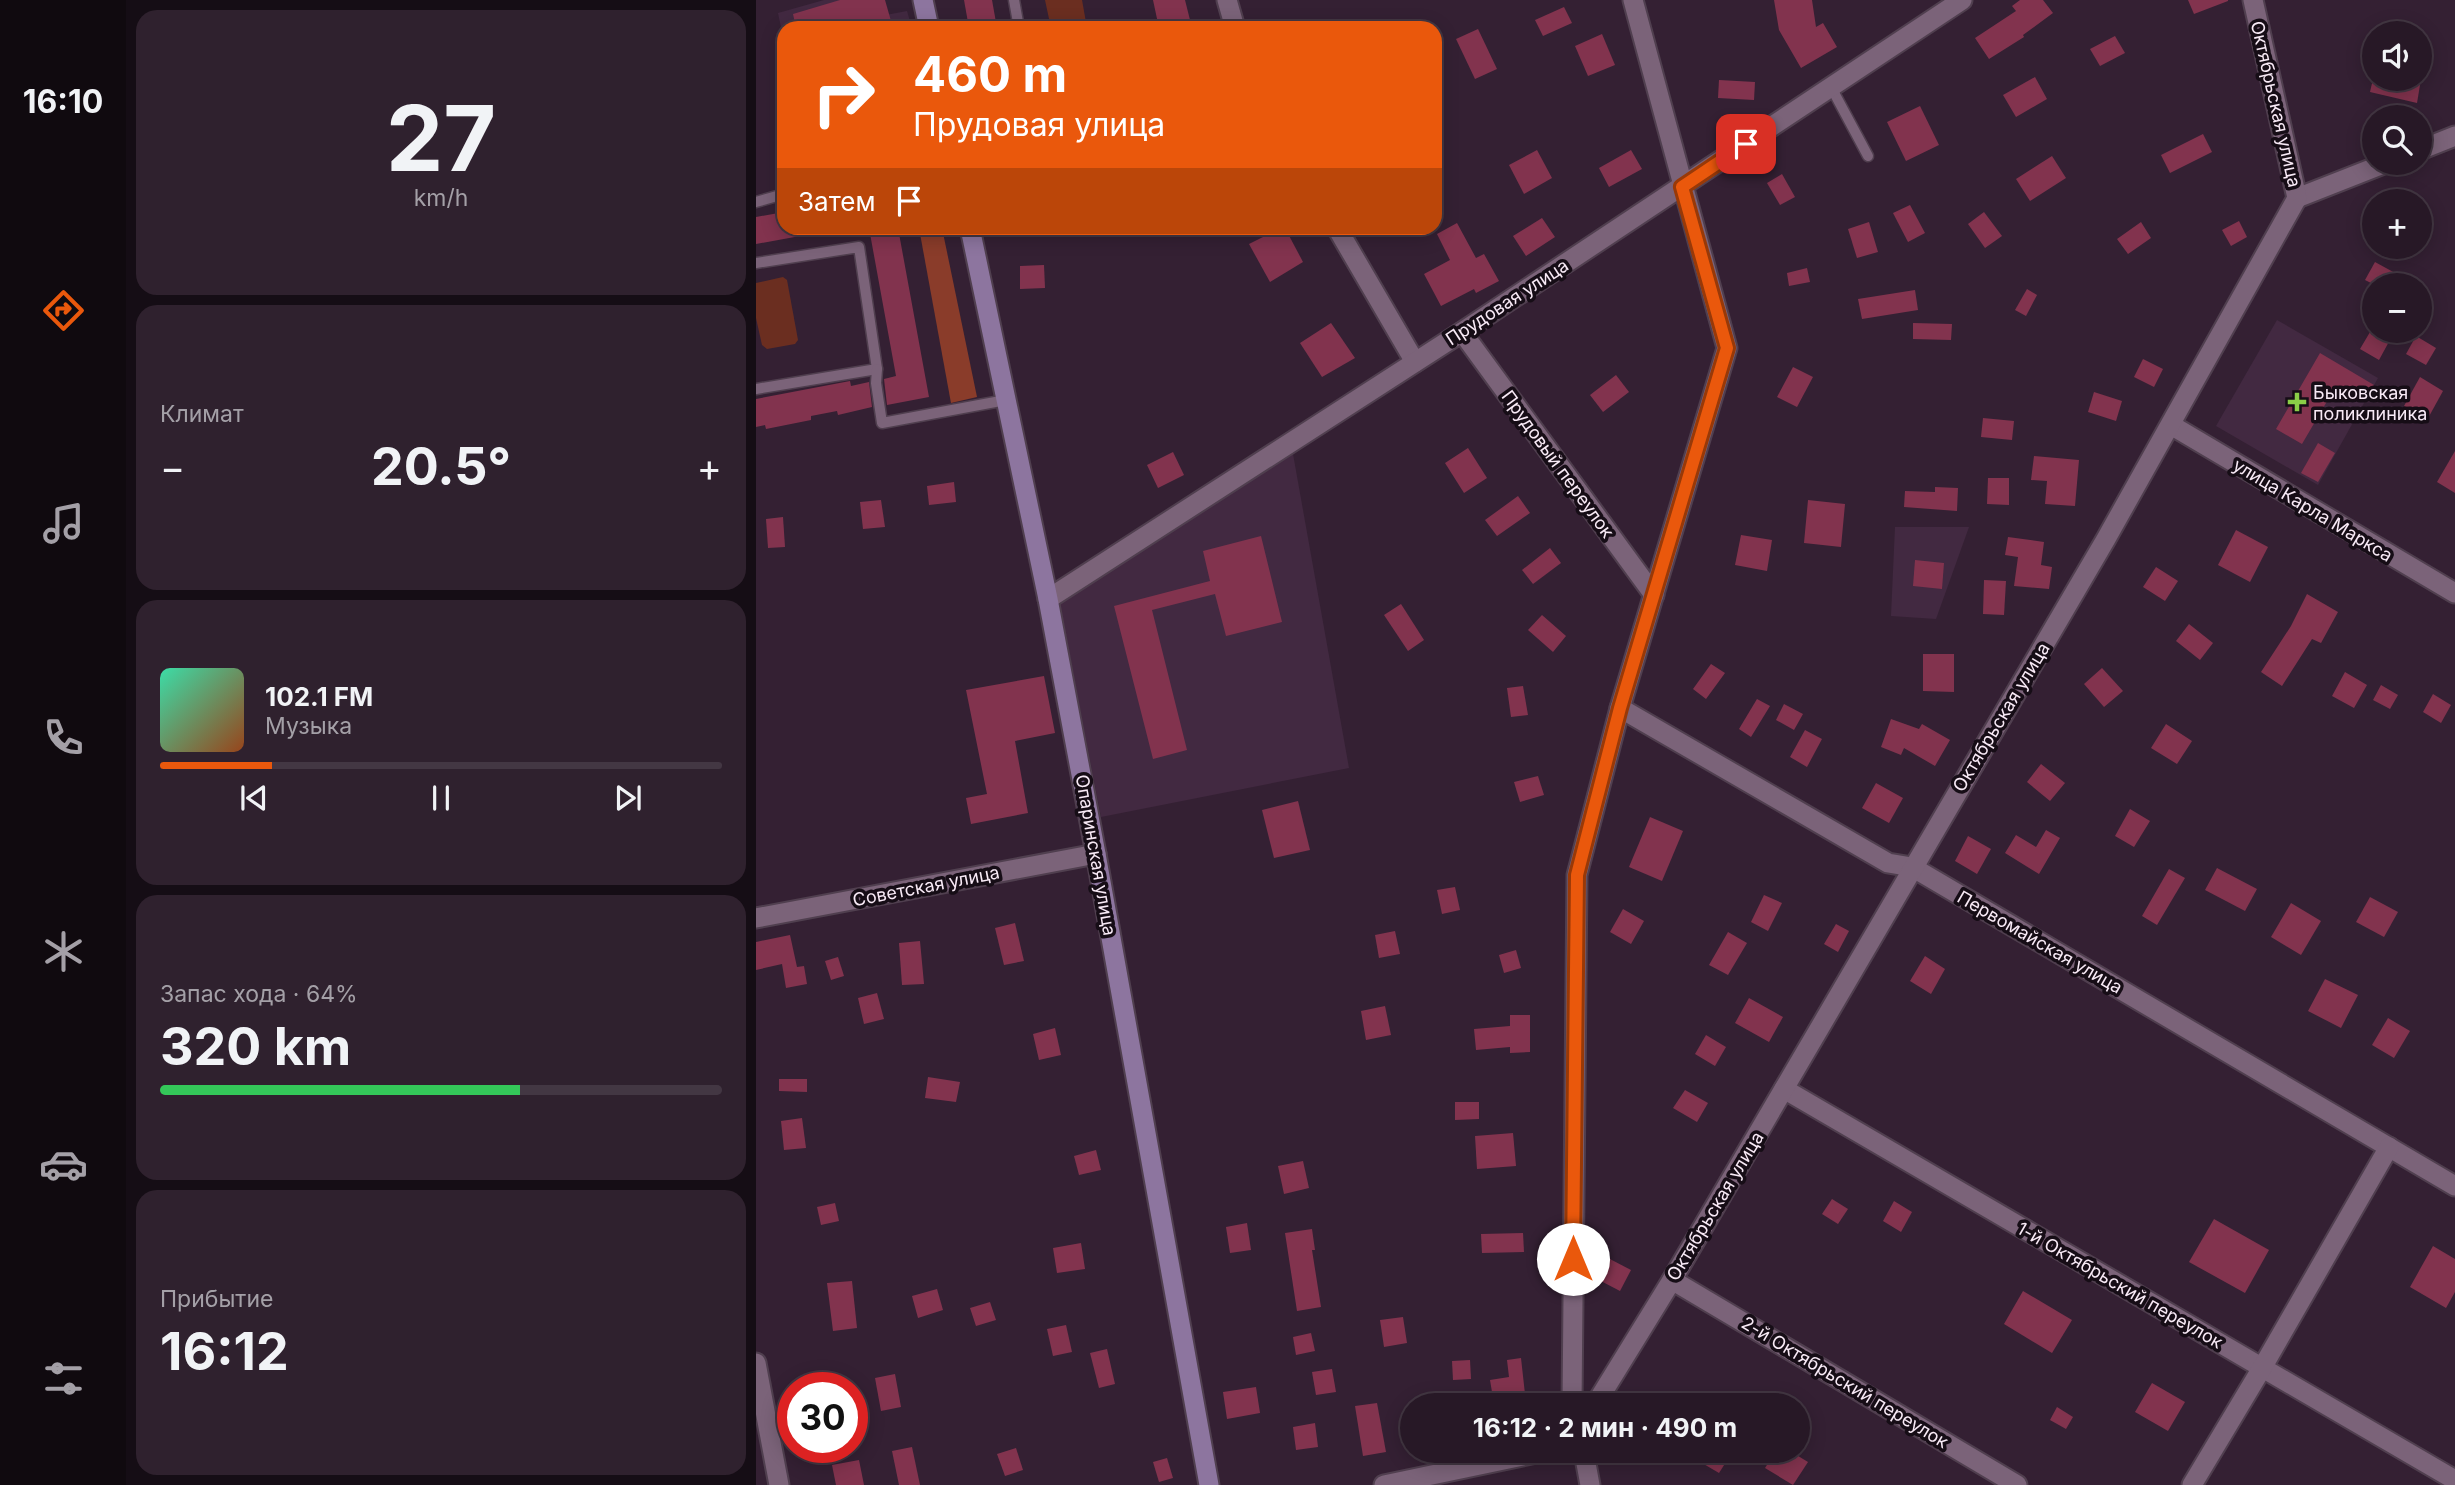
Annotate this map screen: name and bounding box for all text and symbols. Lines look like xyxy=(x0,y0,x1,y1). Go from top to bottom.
street label: Октябрьская улица xyxy=(2247,19,2305,189)
map controls xyxy=(2362,21,2432,343)
button: sound xyxy=(2362,21,2432,91)
text: 460 m xyxy=(913,45,1067,104)
icon: right xyxy=(798,49,889,140)
text: 16:10 xyxy=(23,82,103,121)
text: 27 xyxy=(386,83,496,193)
text: Прудовая улица xyxy=(913,105,1165,144)
button: search xyxy=(2362,105,2432,175)
pin xyxy=(1716,114,1776,174)
icon: arrive xyxy=(1727,125,1765,163)
icon: arrive xyxy=(890,182,928,220)
text: km/h xyxy=(414,184,468,212)
text: Затем xyxy=(798,186,876,217)
button: + xyxy=(2362,189,2432,259)
street label: Прудовая улица xyxy=(1442,255,1572,349)
button: − xyxy=(2362,273,2432,343)
icon: directions xyxy=(39,286,88,335)
place label: Быковская поликлиника xyxy=(2313,382,2427,424)
street label: Прудовый переулок xyxy=(1497,386,1619,542)
marker: Быковская поликлиника xyxy=(2287,392,2307,412)
text: Климат xyxy=(160,400,244,428)
text: 20.5° xyxy=(371,435,511,498)
text: − xyxy=(160,444,185,490)
text: + xyxy=(697,444,722,490)
street label: улица Карла Маркса xyxy=(2229,454,2397,566)
icon: music xyxy=(39,499,88,548)
street label: Октябрьская улица xyxy=(1948,639,2054,795)
text: 102.1 FM xyxy=(265,681,373,712)
text: Музыка xyxy=(265,712,352,740)
icon: phone xyxy=(39,713,88,762)
street label: Опаринская улица xyxy=(1071,773,1121,937)
icon: previous xyxy=(235,779,273,817)
icon: pause xyxy=(422,779,460,817)
icon: next xyxy=(609,779,647,817)
street label: Советская улица xyxy=(851,861,1001,911)
street label: Первомайская улица xyxy=(1954,886,2126,998)
icon: climate xyxy=(39,927,88,976)
text: Запас хода · 64% xyxy=(160,980,358,1008)
text: 320 km xyxy=(160,1015,351,1078)
street label: Октябрьская улица xyxy=(1662,1128,1768,1284)
icon: car xyxy=(39,1140,88,1189)
street label: 1-й Октябрьский переулок xyxy=(2014,1217,2227,1353)
position arrow xyxy=(1536,1222,1610,1296)
text: Прибытие xyxy=(160,1285,273,1313)
street label: 2-й Октябрьский переулок xyxy=(1738,1312,1952,1452)
text: 16:12 xyxy=(160,1320,289,1383)
icon: filters xyxy=(39,1354,88,1403)
speed limit sign: 30 xyxy=(777,1372,868,1463)
text: 16:12 · 2 мин · 490 m xyxy=(1473,1412,1737,1443)

